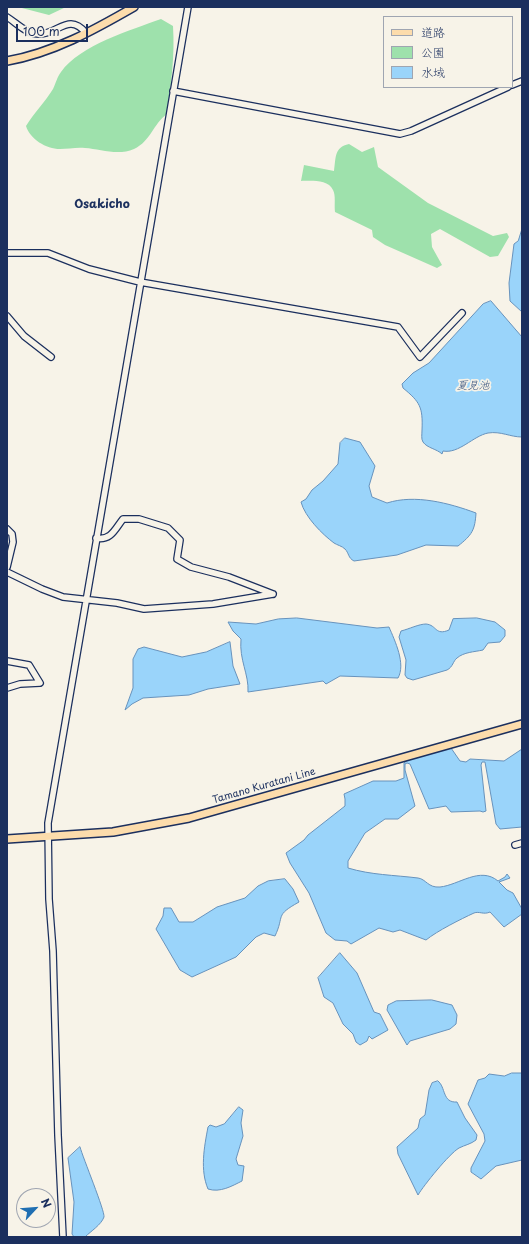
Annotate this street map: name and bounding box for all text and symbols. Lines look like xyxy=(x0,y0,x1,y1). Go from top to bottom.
scale bar xyxy=(18,16,90,42)
legend xyxy=(383,16,513,88)
text: 100 m xyxy=(23,22,60,40)
text: 道路 xyxy=(421,23,445,41)
text: 公園 xyxy=(421,43,445,61)
text: 水域 xyxy=(421,63,445,81)
district label: Osakicho xyxy=(74,198,130,212)
water label: 夏見池 xyxy=(457,379,489,393)
street label: Tamano Kuratani Line xyxy=(211,766,317,806)
north arrow xyxy=(16,1188,56,1228)
text: N xyxy=(37,1195,56,1211)

